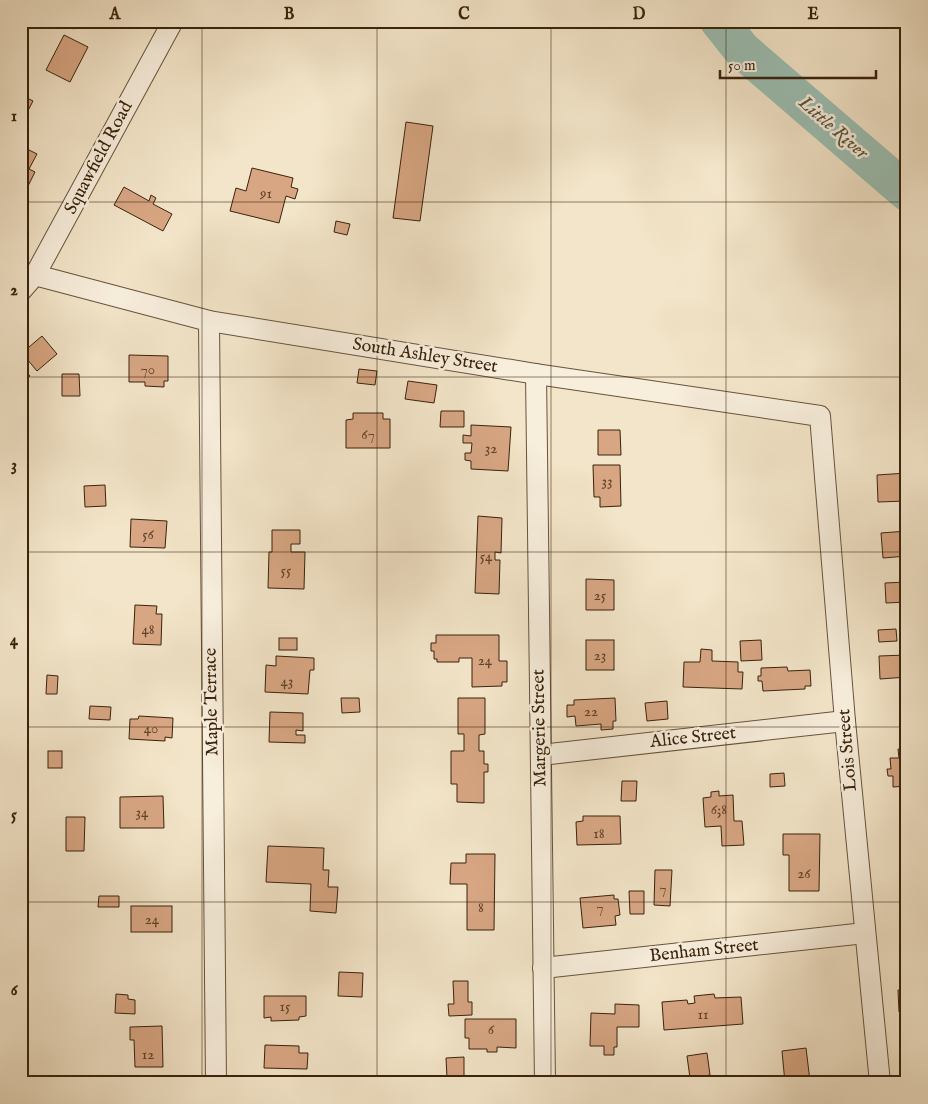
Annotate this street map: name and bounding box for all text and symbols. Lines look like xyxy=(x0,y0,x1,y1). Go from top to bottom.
text: A xyxy=(109,5,122,25)
text: B xyxy=(284,5,295,25)
text: C xyxy=(458,5,470,25)
text: D xyxy=(633,5,646,25)
text: E xyxy=(807,5,819,25)
scale bar xyxy=(720,48,877,80)
text: 50 m xyxy=(728,56,756,75)
water label: Little River xyxy=(793,91,874,166)
street label: Squawfield Road xyxy=(60,97,139,218)
text: 1 xyxy=(11,107,17,127)
house number: 91 xyxy=(259,184,272,203)
text: 2 xyxy=(10,281,18,301)
street label: South Ashley Street xyxy=(351,333,499,379)
house number: 70 xyxy=(141,360,155,379)
house number: 67 xyxy=(361,425,375,444)
house number: 32 xyxy=(485,439,497,458)
text: 3 xyxy=(11,456,17,476)
house number: 33 xyxy=(601,472,613,491)
house number: 56 xyxy=(142,525,155,544)
house number: 54 xyxy=(480,547,493,566)
house number: 55 xyxy=(281,561,292,580)
house number: 25 xyxy=(594,586,607,605)
house number: 48 xyxy=(141,620,155,639)
text: 4 xyxy=(10,631,19,651)
house number: 23 xyxy=(594,646,606,665)
street label: Maple Terrace xyxy=(200,648,224,756)
house number: 24 xyxy=(478,651,493,670)
street label: Margerie Street xyxy=(527,669,553,787)
house number: 43 xyxy=(281,672,293,691)
house number: 22 xyxy=(584,702,598,721)
street label: Lois Street xyxy=(833,708,863,792)
house number: 40 xyxy=(144,719,158,738)
street label: Alice Street xyxy=(648,722,737,754)
house number: 6;8 xyxy=(711,800,727,819)
house number: 34 xyxy=(136,803,149,822)
text: 5 xyxy=(11,806,17,826)
house number: 18 xyxy=(593,824,605,843)
house number: 26 xyxy=(797,864,811,883)
house number: 7 xyxy=(659,879,667,898)
house number: 8 xyxy=(478,898,484,917)
house number: 7 xyxy=(596,898,604,917)
house number: 24 xyxy=(145,910,160,929)
street label: Benham Street xyxy=(648,934,760,968)
text: 6 xyxy=(11,981,19,1001)
house number: 15 xyxy=(279,997,291,1016)
house number: 11 xyxy=(697,1005,709,1024)
house number: 6 xyxy=(488,1020,495,1039)
house number: 12 xyxy=(142,1045,154,1064)

